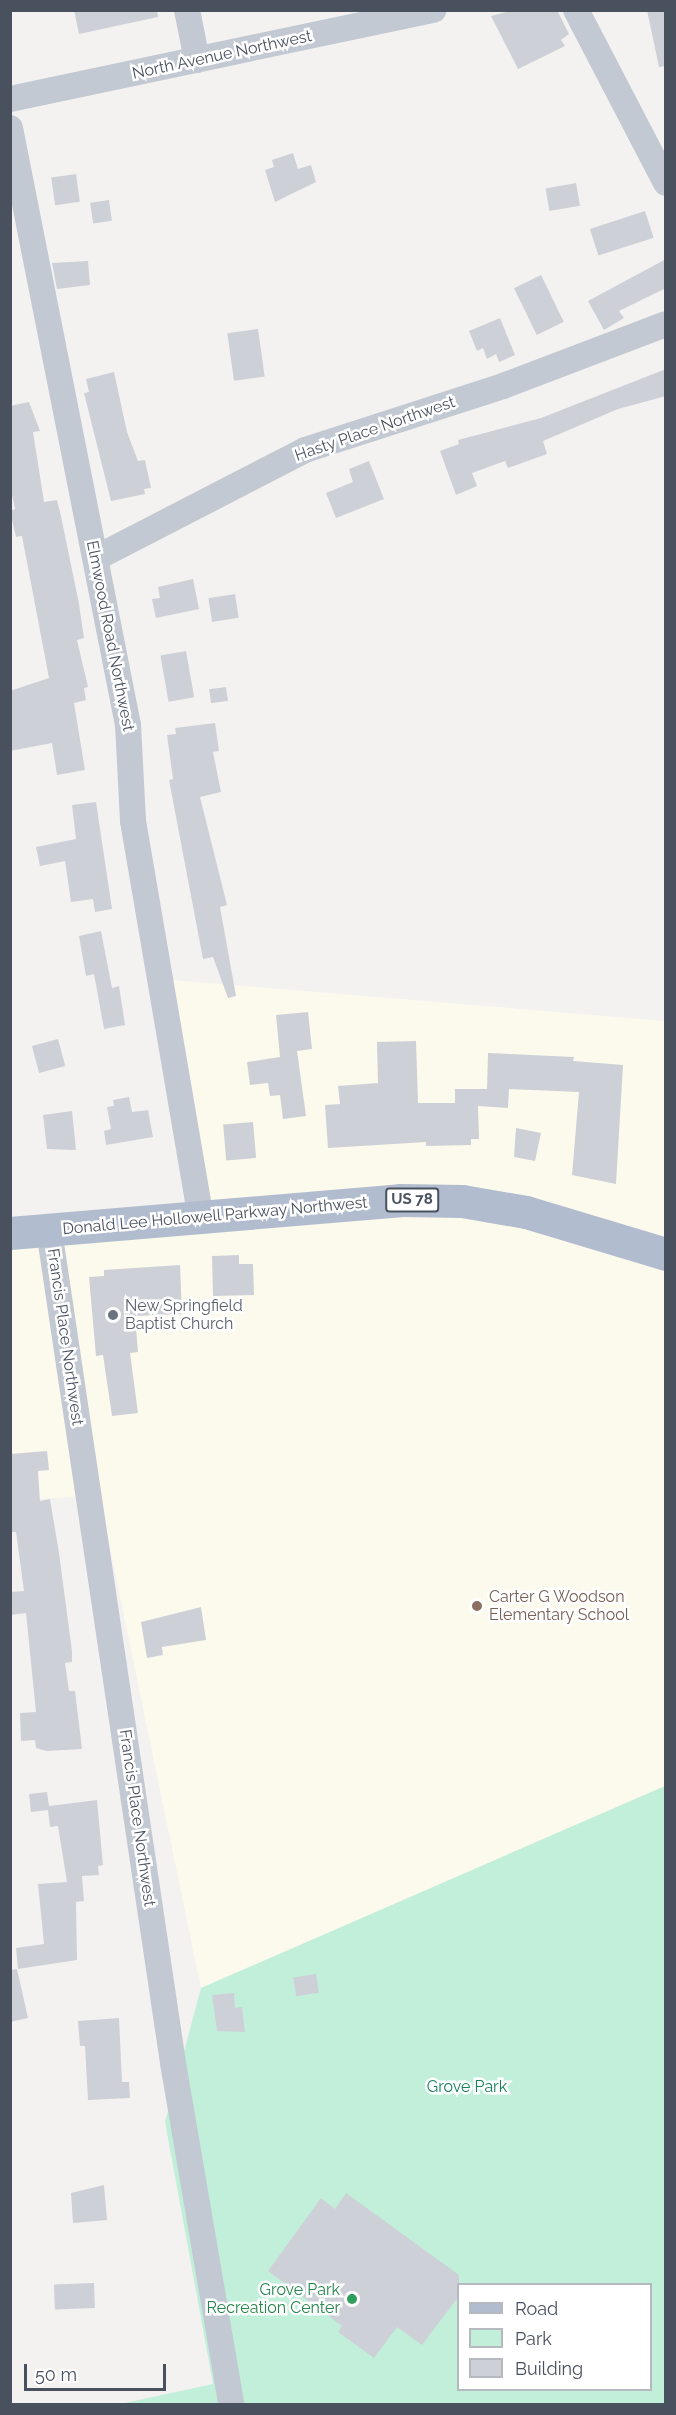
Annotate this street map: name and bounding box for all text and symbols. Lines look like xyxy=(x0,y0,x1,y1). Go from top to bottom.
street label: North Avenue Northwest xyxy=(130,27,314,83)
street label: Hasty Place Northwest xyxy=(292,392,458,466)
street label: Elmwood Road Northwest xyxy=(82,539,138,733)
road number: US 78 xyxy=(385,1188,439,1212)
street label: Donald Lee Hollowell Parkway Northwest xyxy=(61,1193,369,1239)
street label: Francis Place Northwest xyxy=(43,1247,87,1427)
place label: New Springfield Baptist Church xyxy=(125,1296,243,1334)
marker: New Springfield Baptist Church xyxy=(106,1308,120,1322)
place label: Carter G Woodson Elementary School xyxy=(489,1587,629,1625)
marker: Carter G Woodson Elementary School xyxy=(470,1599,484,1613)
street label: Francis Place Northwest xyxy=(115,1728,159,1908)
park label: Grove Park xyxy=(427,2077,507,2097)
place label: Grove Park Recreation Center xyxy=(207,2280,340,2318)
legend xyxy=(457,2283,652,2391)
marker: Grove Park Recreation Center xyxy=(345,2292,359,2306)
text: Road xyxy=(515,2298,558,2319)
text: Park xyxy=(515,2328,552,2349)
scale bar xyxy=(27,2352,170,2390)
text: Building xyxy=(515,2358,583,2379)
text: 50 m xyxy=(35,2364,77,2385)

